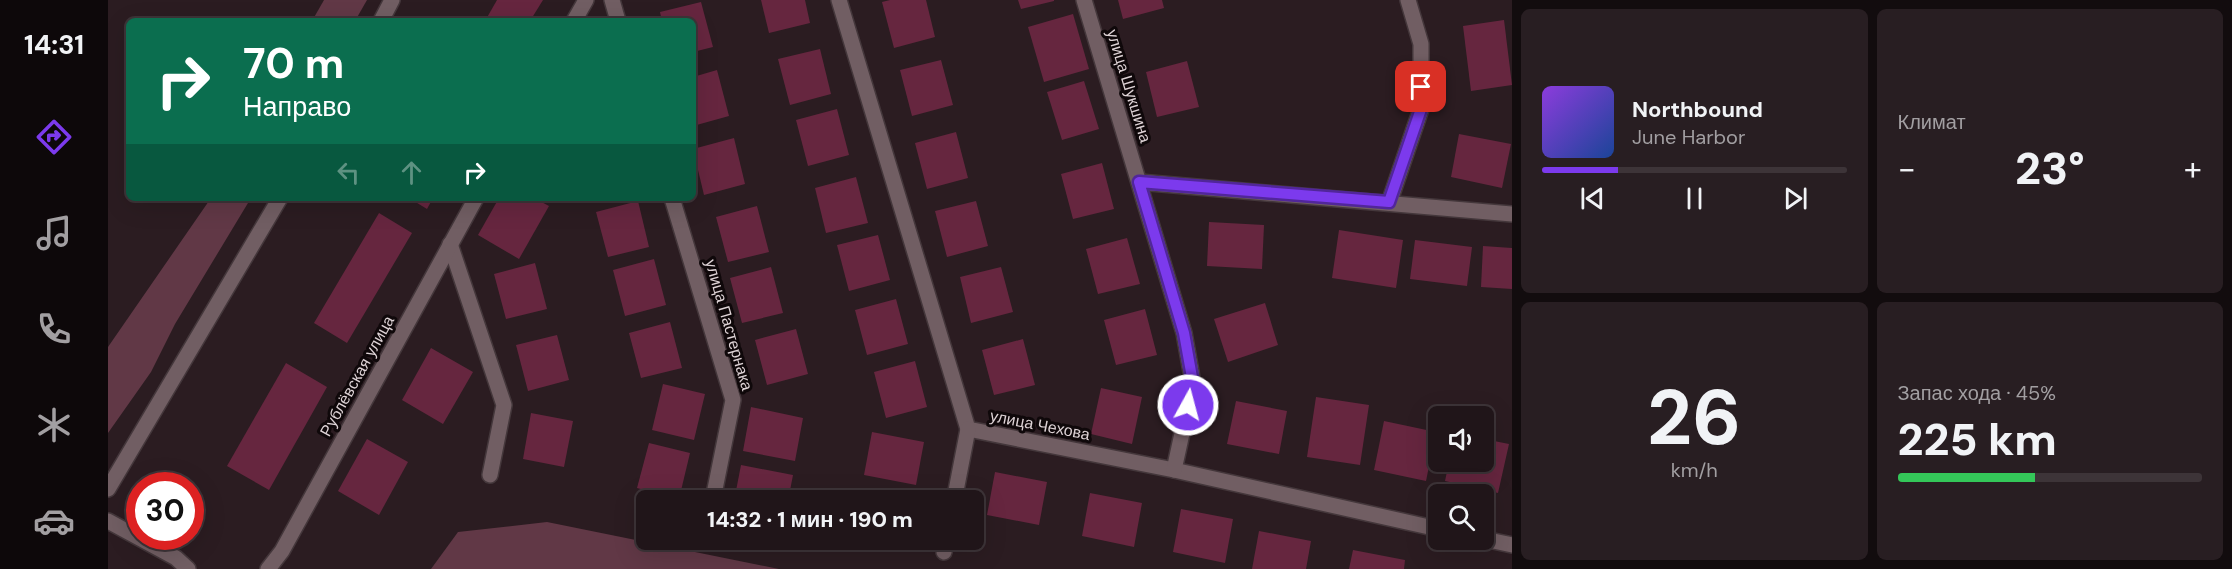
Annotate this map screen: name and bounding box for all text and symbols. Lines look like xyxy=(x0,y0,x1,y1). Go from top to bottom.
text: 14:31 xyxy=(24,27,84,62)
street label: улица Шукшина xyxy=(1102,27,1156,145)
text: 70 m xyxy=(243,36,344,91)
icon: right xyxy=(144,42,222,120)
pin xyxy=(1395,61,1446,112)
icon: arrive xyxy=(1404,70,1437,103)
text: Направо xyxy=(243,89,351,124)
text: Northbound xyxy=(1632,95,1763,124)
text: Климат xyxy=(1898,109,1966,135)
icon: directions xyxy=(33,116,75,158)
text: June Harbor xyxy=(1632,124,1745,150)
text: 23° xyxy=(2015,139,2085,198)
text: − xyxy=(1898,147,1916,190)
text: + xyxy=(2184,147,2202,190)
icon: left xyxy=(332,156,365,189)
icon: ahead xyxy=(395,156,428,189)
icon: right xyxy=(458,156,491,189)
icon: previous xyxy=(1576,182,1609,215)
icon: pause xyxy=(1678,182,1711,215)
icon: next xyxy=(1779,182,1812,215)
icon: music xyxy=(33,212,75,254)
street label: улица Пастернака xyxy=(700,257,758,393)
icon: phone xyxy=(33,308,75,350)
street label: Рублёвская улица xyxy=(315,312,399,440)
text: 26 xyxy=(1647,367,1741,468)
position arrow xyxy=(1156,373,1220,437)
text: Запас хода · 45% xyxy=(1898,380,2056,406)
icon: climate xyxy=(33,404,75,446)
street label: улица Чехова xyxy=(988,405,1092,445)
map controls xyxy=(1428,406,1494,550)
button: sound xyxy=(1428,406,1494,472)
text: 225 km xyxy=(1898,410,2057,469)
text: km/h xyxy=(1671,457,1718,483)
speed limit sign: 30 xyxy=(126,472,204,550)
button: search xyxy=(1428,484,1494,550)
icon: car xyxy=(33,500,75,542)
text: 14:32 · 1 мин · 190 m xyxy=(707,505,913,534)

